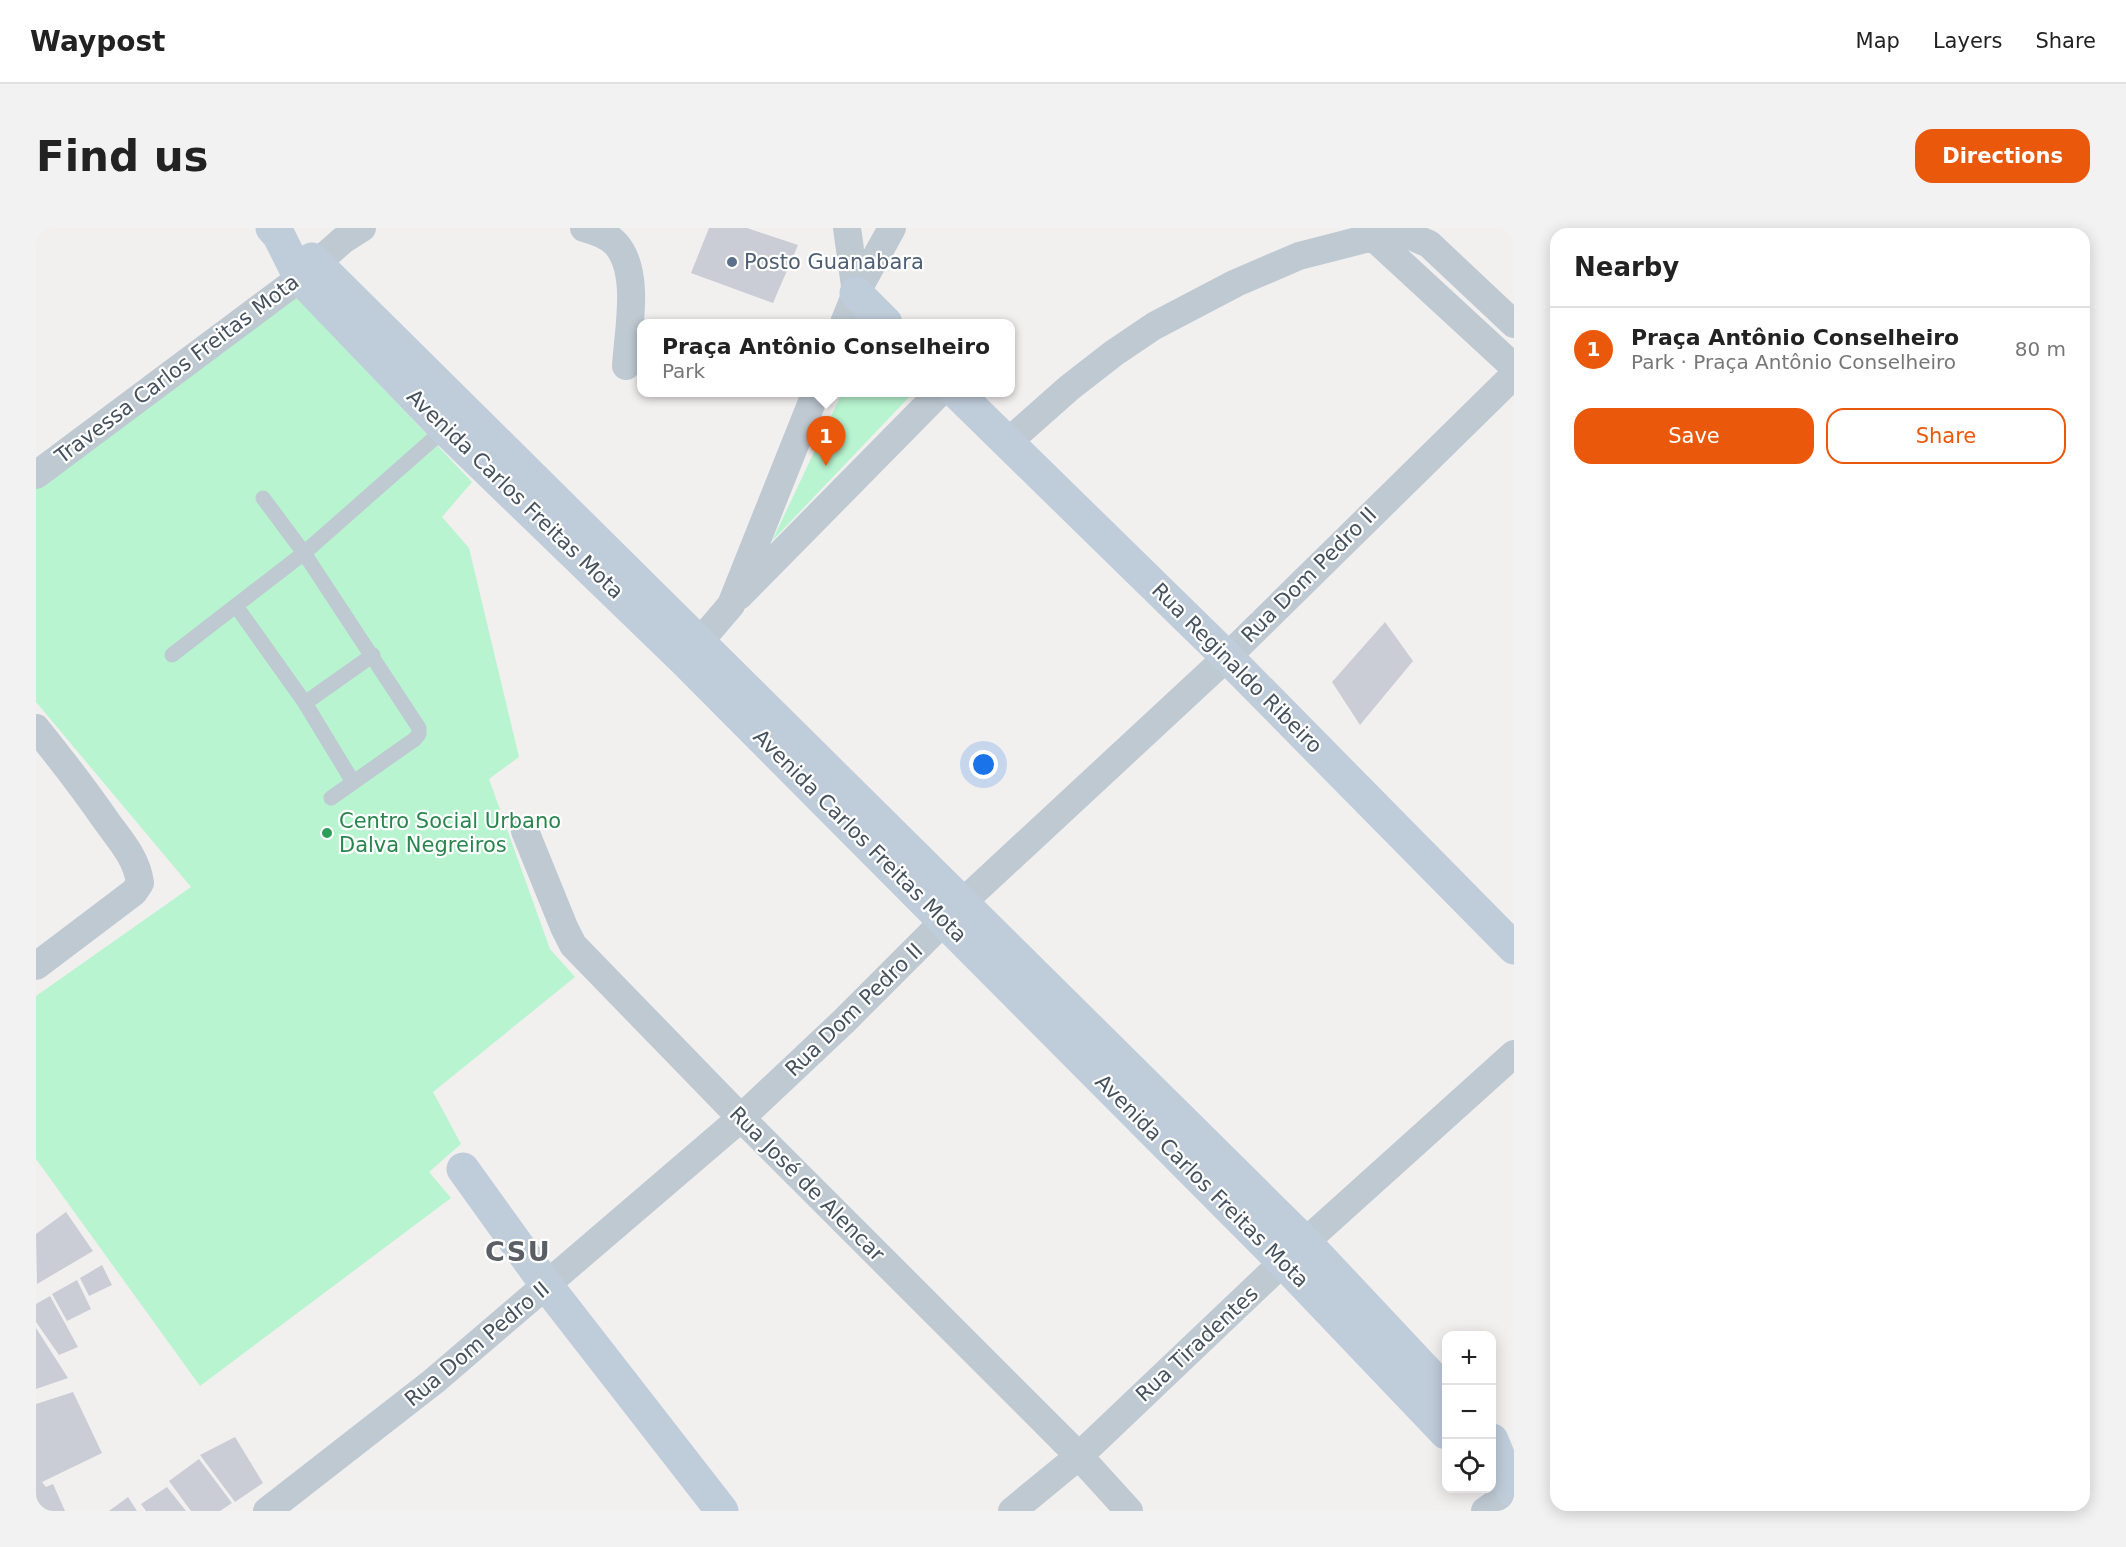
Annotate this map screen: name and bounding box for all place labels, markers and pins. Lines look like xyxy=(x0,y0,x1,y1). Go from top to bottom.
place label: Posto Guanabara xyxy=(744,250,924,274)
marker: Posto Guanabara xyxy=(725,255,739,269)
pin: 1 xyxy=(806,416,846,466)
place label: Centro Social Urbano Dalva Negreiros xyxy=(339,809,561,857)
marker: Centro Social Urbano Dalva Negreiros xyxy=(320,826,334,840)

